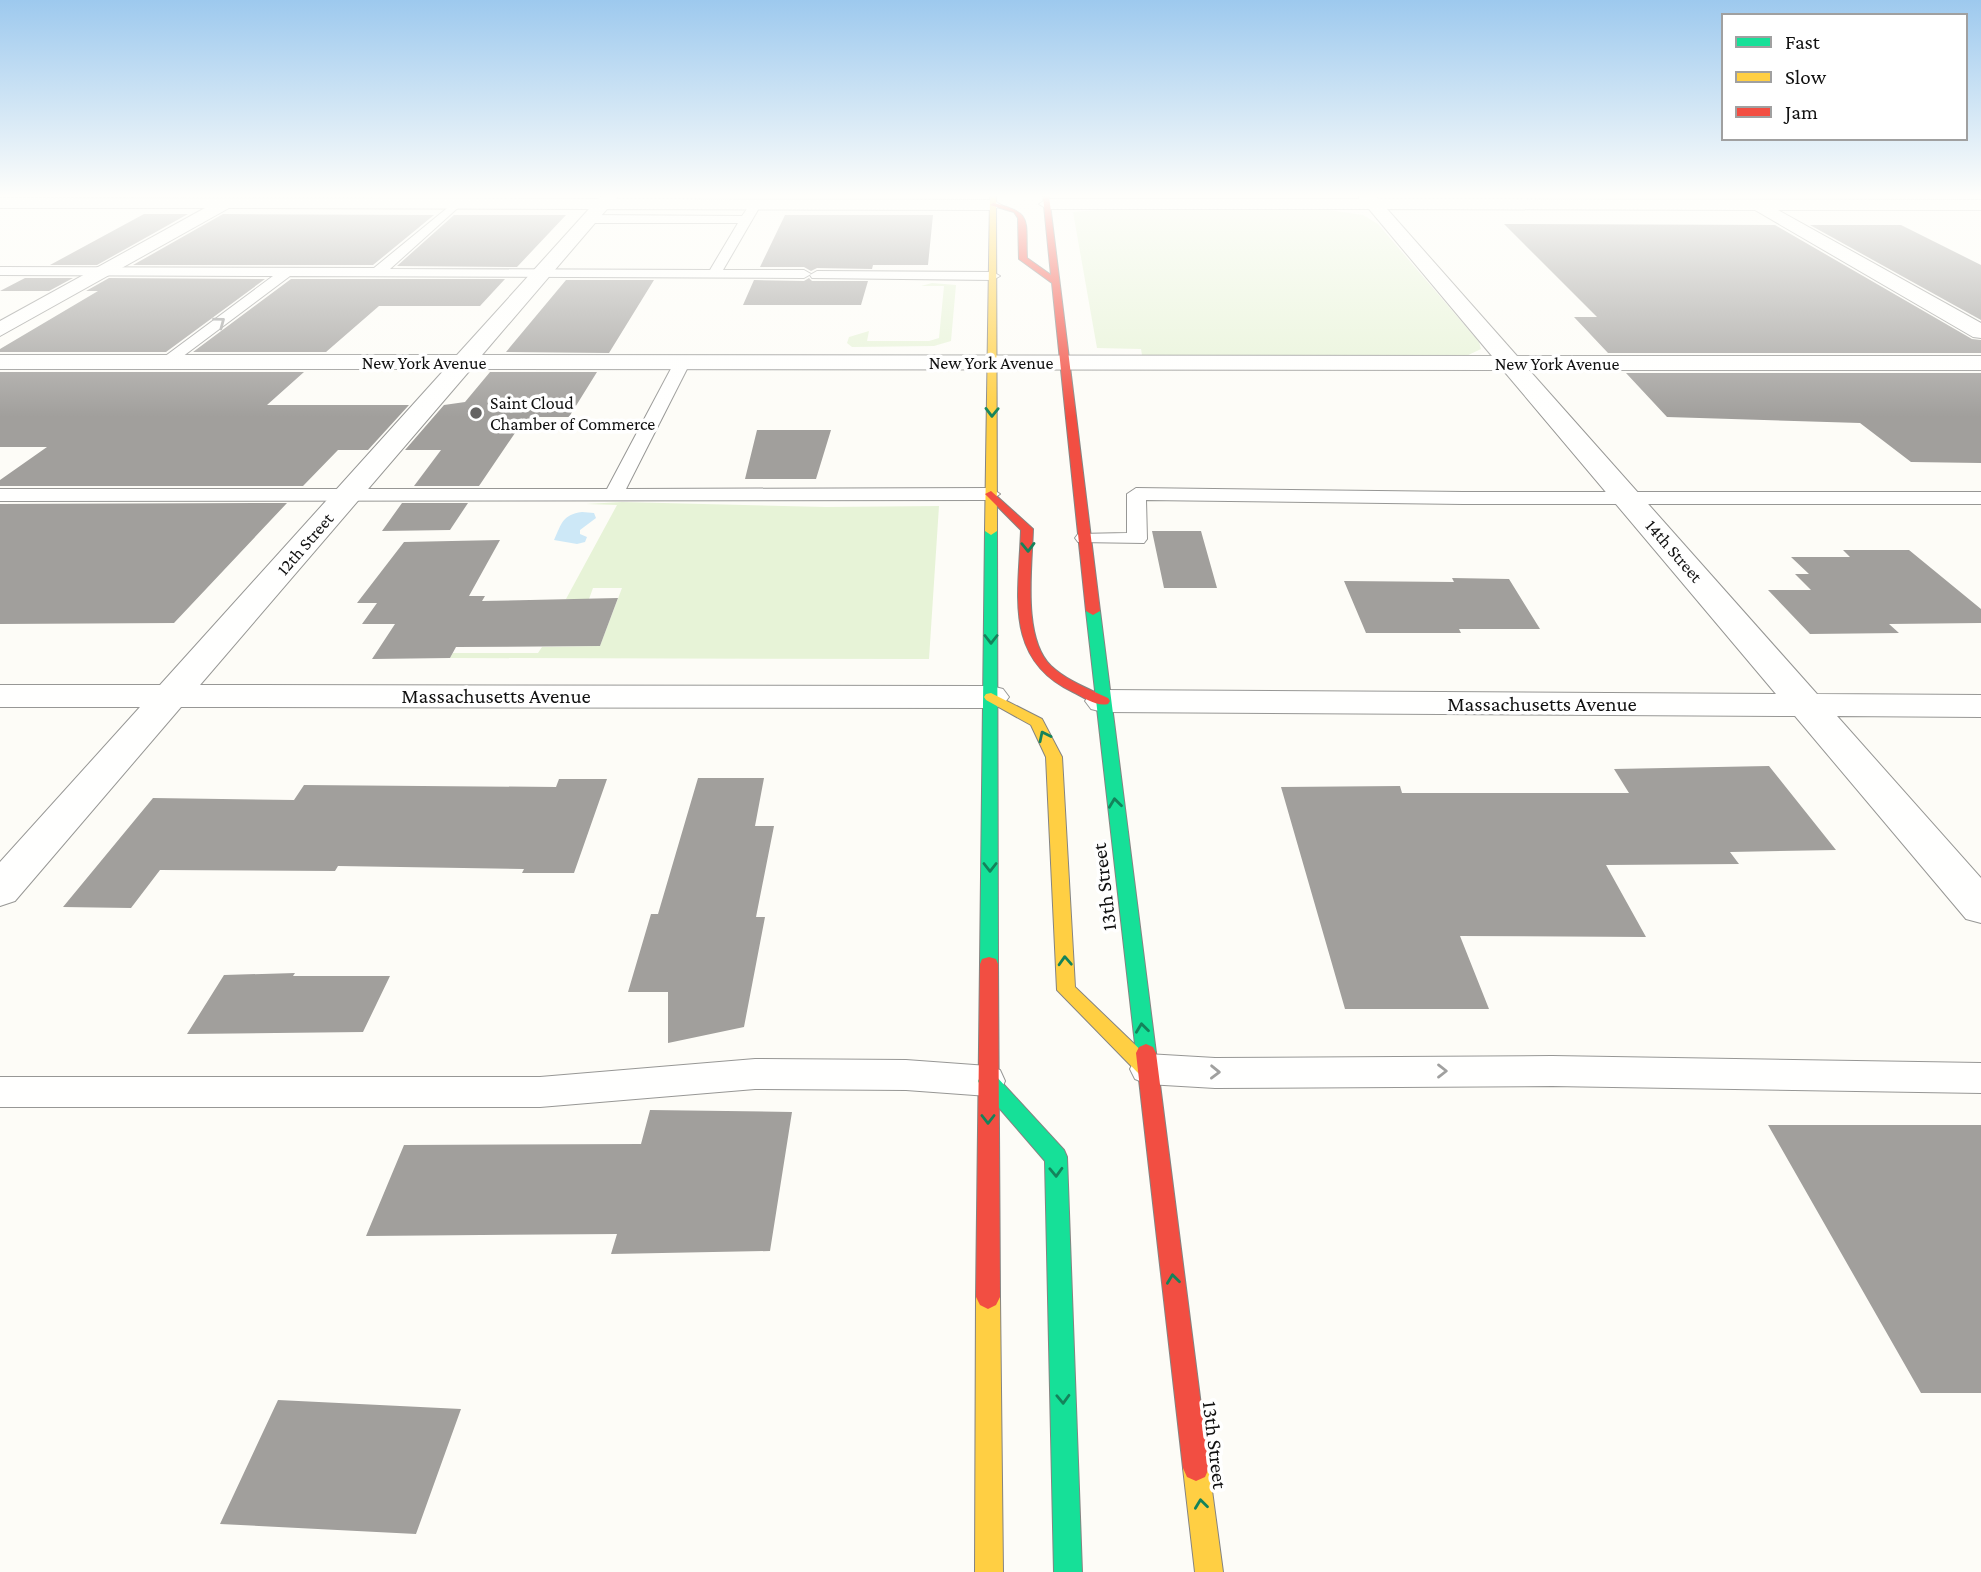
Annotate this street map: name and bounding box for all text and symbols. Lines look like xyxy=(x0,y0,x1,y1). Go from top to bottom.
legend xyxy=(1722,14,1967,140)
text: Fast xyxy=(1785,30,1821,54)
text: Slow xyxy=(1785,65,1827,89)
text: Jam xyxy=(1783,100,1818,124)
one-way arrow xyxy=(212,318,225,330)
street label: New York Avenue xyxy=(362,353,486,373)
street label: New York Avenue xyxy=(929,353,1053,373)
street label: New York Avenue xyxy=(1495,354,1619,374)
place label: Saint Cloud Chamber of Commerce xyxy=(490,393,655,434)
marker: Saint Cloud Chamber of Commerce xyxy=(468,405,484,421)
one-way arrow xyxy=(984,407,1000,417)
street label: 12th Street xyxy=(273,508,338,579)
street label: 14th Street xyxy=(1641,516,1707,587)
one-way arrow xyxy=(1020,542,1035,553)
one-way arrow xyxy=(983,634,999,645)
street label: Massachusetts Avenue xyxy=(401,684,591,708)
street label: Massachusetts Avenue xyxy=(1447,692,1637,716)
one-way arrow xyxy=(1039,731,1053,743)
one-way arrow xyxy=(1107,797,1122,808)
street label: 13th Street xyxy=(1087,841,1121,932)
one-way arrow xyxy=(982,862,998,872)
one-way arrow xyxy=(1057,955,1072,966)
one-way arrow xyxy=(1134,1023,1149,1034)
one-way arrow xyxy=(1438,1063,1448,1079)
one-way arrow xyxy=(1210,1065,1221,1080)
one-way arrow xyxy=(980,1114,996,1124)
one-way arrow xyxy=(1049,1167,1064,1178)
one-way arrow xyxy=(1165,1273,1180,1284)
one-way arrow xyxy=(1055,1395,1071,1405)
street label: 13th Street xyxy=(1198,1400,1232,1491)
one-way arrow xyxy=(1193,1498,1208,1510)

